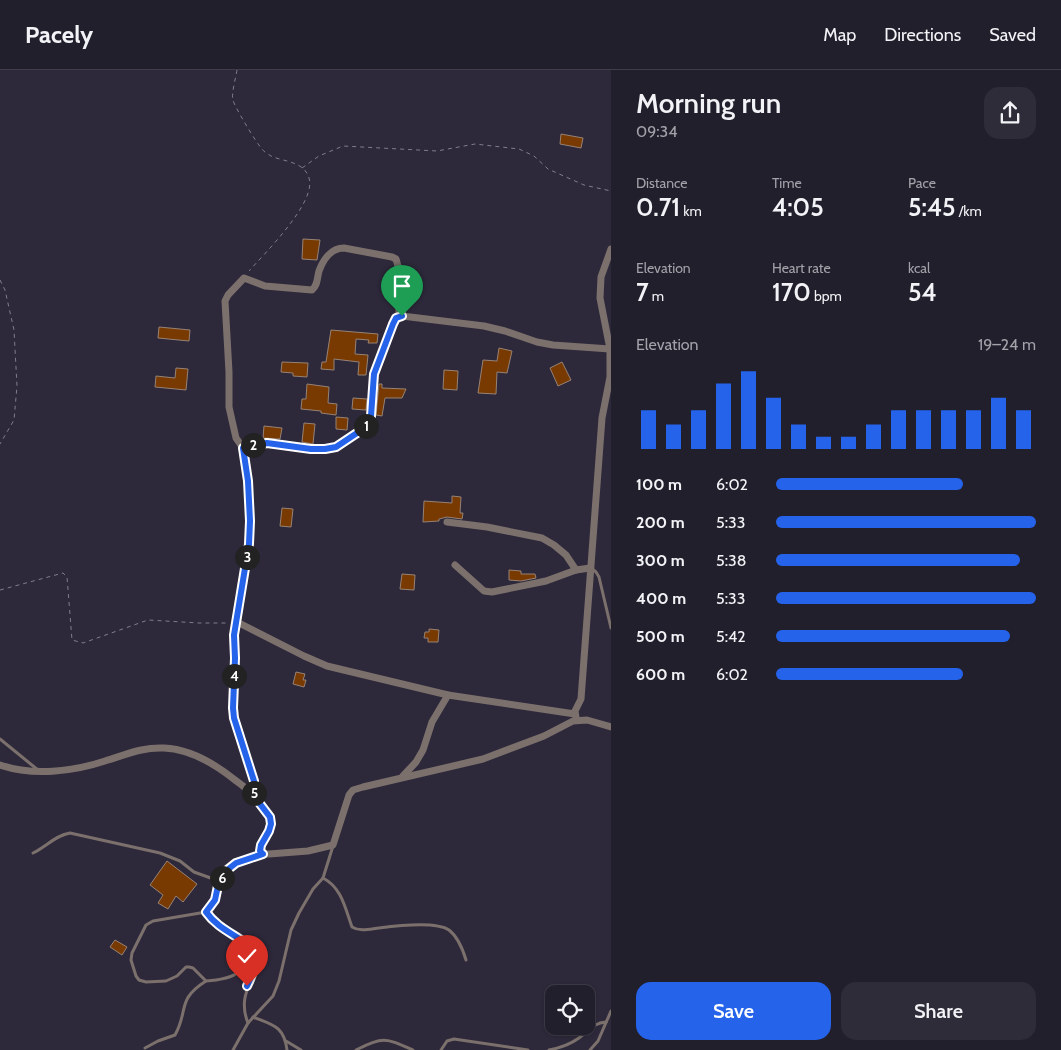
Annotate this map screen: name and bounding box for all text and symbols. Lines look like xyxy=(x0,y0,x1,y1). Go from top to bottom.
text: Pacely xyxy=(25,20,93,49)
text: Map xyxy=(823,24,856,46)
text: Directions xyxy=(884,24,961,46)
text: Saved xyxy=(989,24,1036,46)
text: Morning run xyxy=(636,86,781,120)
button: share xyxy=(984,87,1036,139)
text: 09:34 xyxy=(636,122,678,141)
text: Distance xyxy=(636,174,688,192)
text: Time xyxy=(772,174,802,192)
text: Pace xyxy=(908,174,936,192)
text: 0.71 xyxy=(636,192,680,222)
text: 4:05 xyxy=(772,192,824,222)
text: 5:45 xyxy=(908,192,956,222)
text: km xyxy=(680,202,702,220)
text: /km xyxy=(956,202,982,220)
text: Elevation xyxy=(636,259,691,277)
text: Heart rate xyxy=(772,259,831,277)
text: kcal xyxy=(908,259,930,277)
pin xyxy=(381,265,423,316)
icon: arrive xyxy=(388,272,416,300)
text: 7 xyxy=(636,277,649,307)
text: 170 xyxy=(772,277,811,307)
text: 54 xyxy=(908,277,937,307)
text: m xyxy=(649,287,664,305)
text: bpm xyxy=(811,287,842,305)
text: Elevation xyxy=(636,335,699,354)
text: 19–24 m xyxy=(978,335,1036,354)
pin: 1 xyxy=(354,414,378,438)
text: 1 xyxy=(364,417,369,435)
pin: 2 xyxy=(240,432,266,458)
text: 2 xyxy=(250,436,257,454)
text: 100 m xyxy=(636,475,682,494)
text: 6:02 xyxy=(716,475,748,494)
text: 200 m xyxy=(636,513,685,532)
text: 5:33 xyxy=(716,513,745,532)
pin: 3 xyxy=(234,544,260,570)
text: 3 xyxy=(244,548,251,566)
text: 300 m xyxy=(636,551,685,570)
text: 5:38 xyxy=(716,551,746,570)
text: 400 m xyxy=(636,589,686,608)
text: 5:33 xyxy=(716,589,745,608)
text: 500 m xyxy=(636,627,685,646)
text: 5:42 xyxy=(716,627,746,646)
pin: 4 xyxy=(222,664,246,688)
text: 600 m xyxy=(636,665,685,684)
text: 6:02 xyxy=(716,665,748,684)
text: 4 xyxy=(230,667,239,685)
pin: 5 xyxy=(242,780,266,806)
text: 5 xyxy=(251,784,258,802)
pin: 6 xyxy=(210,866,234,890)
text: 6 xyxy=(219,869,226,887)
pin xyxy=(226,935,268,986)
icon: check xyxy=(233,942,261,970)
button: Save xyxy=(636,982,831,1040)
button: Share xyxy=(841,982,1036,1040)
map controls xyxy=(545,985,595,1035)
button: locate xyxy=(545,985,595,1035)

